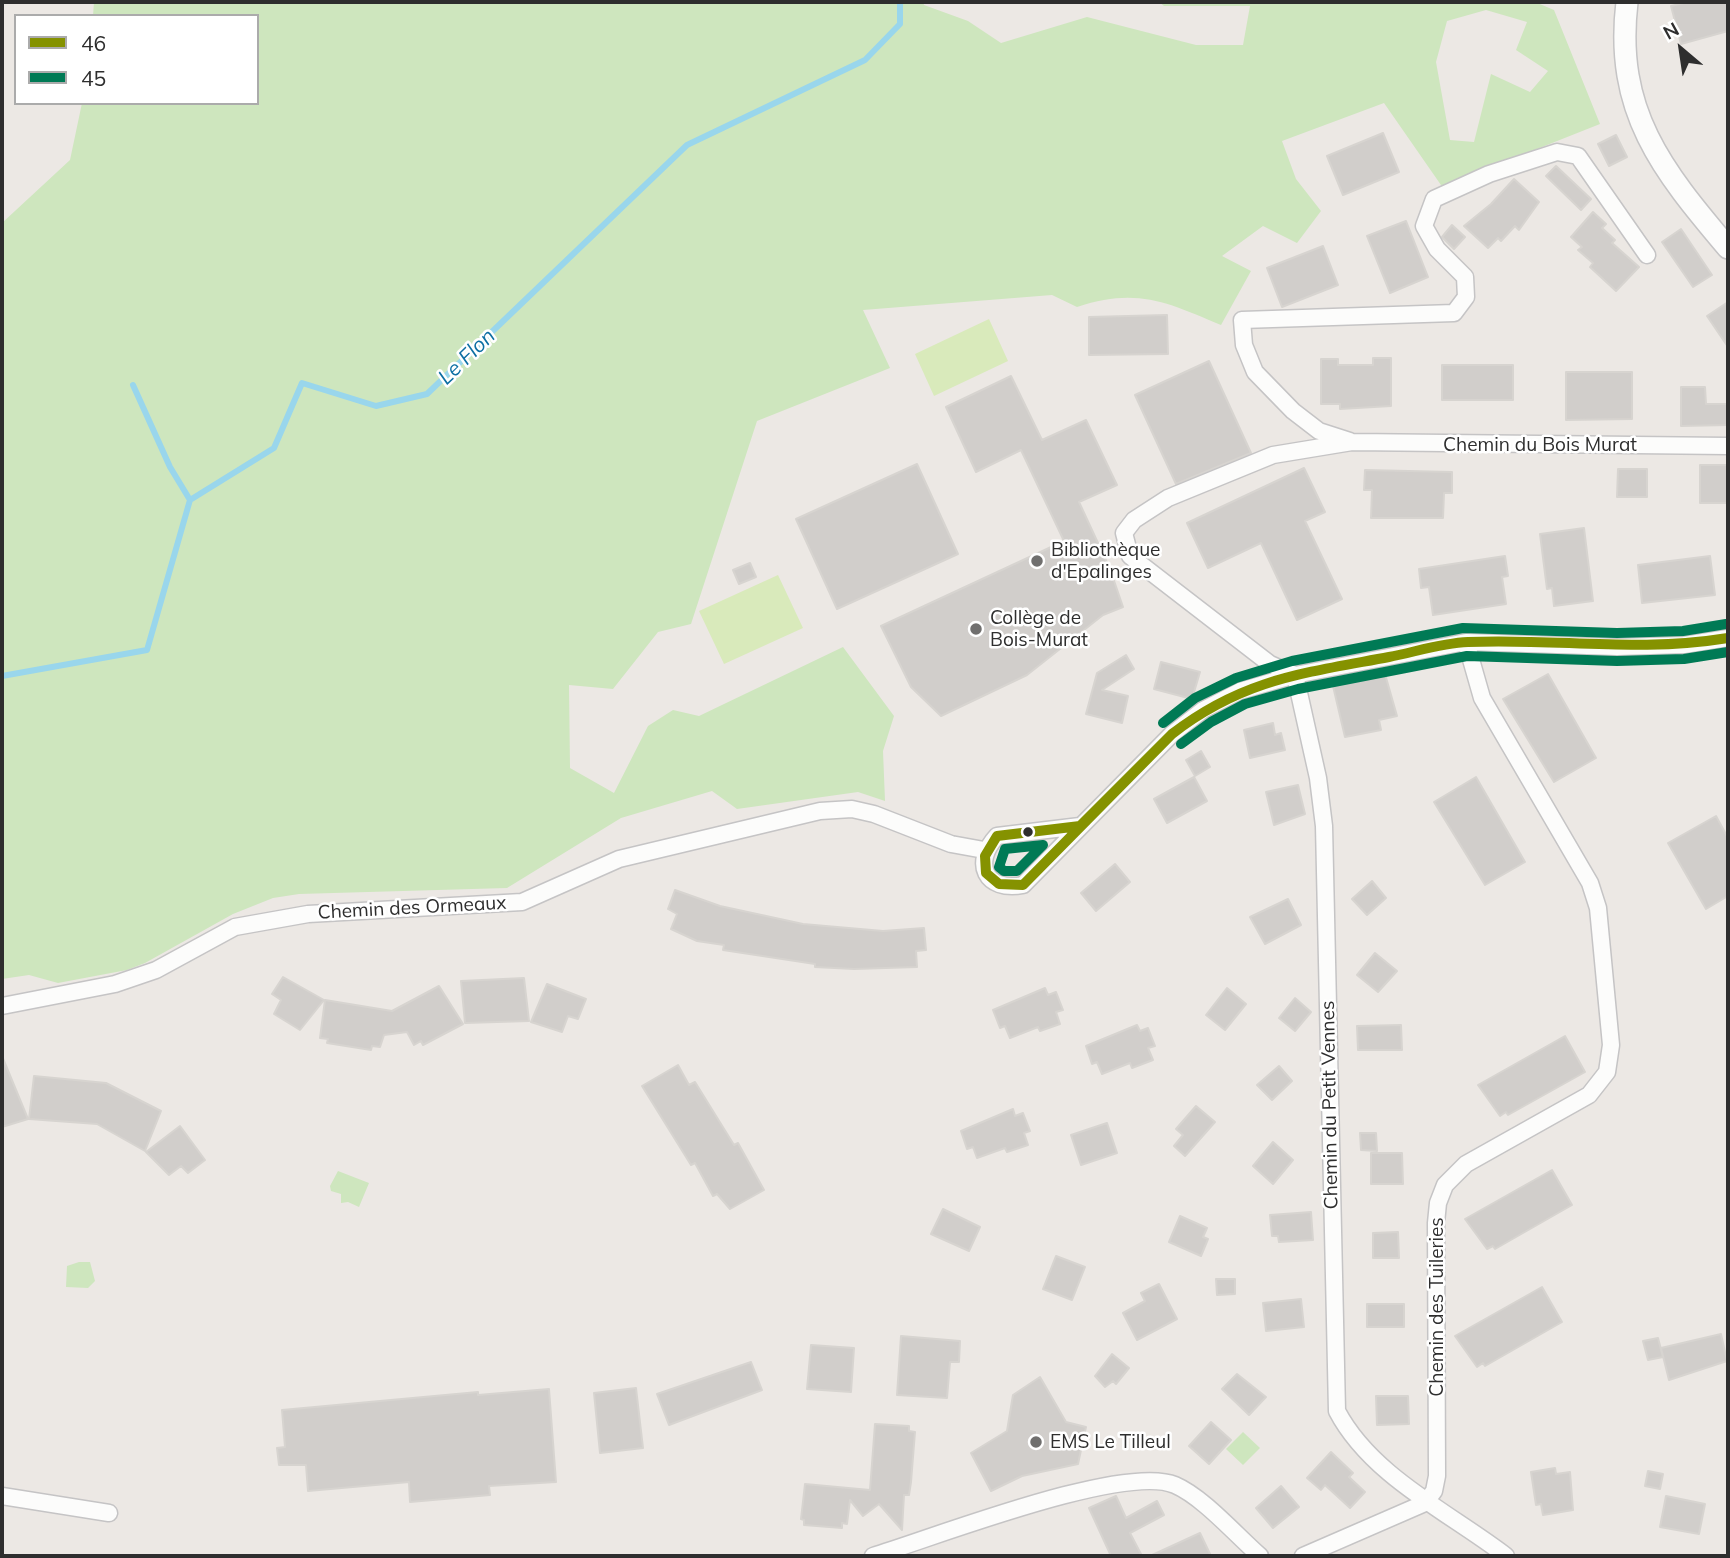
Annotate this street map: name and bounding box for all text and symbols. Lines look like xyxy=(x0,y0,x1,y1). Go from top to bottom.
legend xyxy=(14,14,259,105)
north arrow xyxy=(1646,14,1716,84)
text: N xyxy=(1659,17,1683,45)
text: 46 xyxy=(81,30,106,56)
text: 45 xyxy=(81,65,106,91)
water label: Le Flon xyxy=(433,324,501,390)
street label: Chemin du Bois Murat xyxy=(1443,434,1637,456)
place label: Bibliothèque d'Epalinges xyxy=(1051,539,1160,583)
marker: Bibliothèque d'Epalinges xyxy=(1029,553,1045,569)
place label: Collège de Bois-Murat xyxy=(990,607,1088,651)
marker: Collège de Bois-Murat xyxy=(968,621,984,637)
unlabelled marker xyxy=(1021,825,1035,839)
street label: Chemin des Ormeaux xyxy=(317,892,507,924)
street label: Chemin du Petit Vennes xyxy=(1317,1000,1343,1210)
street label: Chemin des Tuileries xyxy=(1426,1217,1448,1397)
place label: EMS Le Tilleul xyxy=(1050,1431,1171,1453)
marker: EMS Le Tilleul xyxy=(1028,1434,1044,1450)

